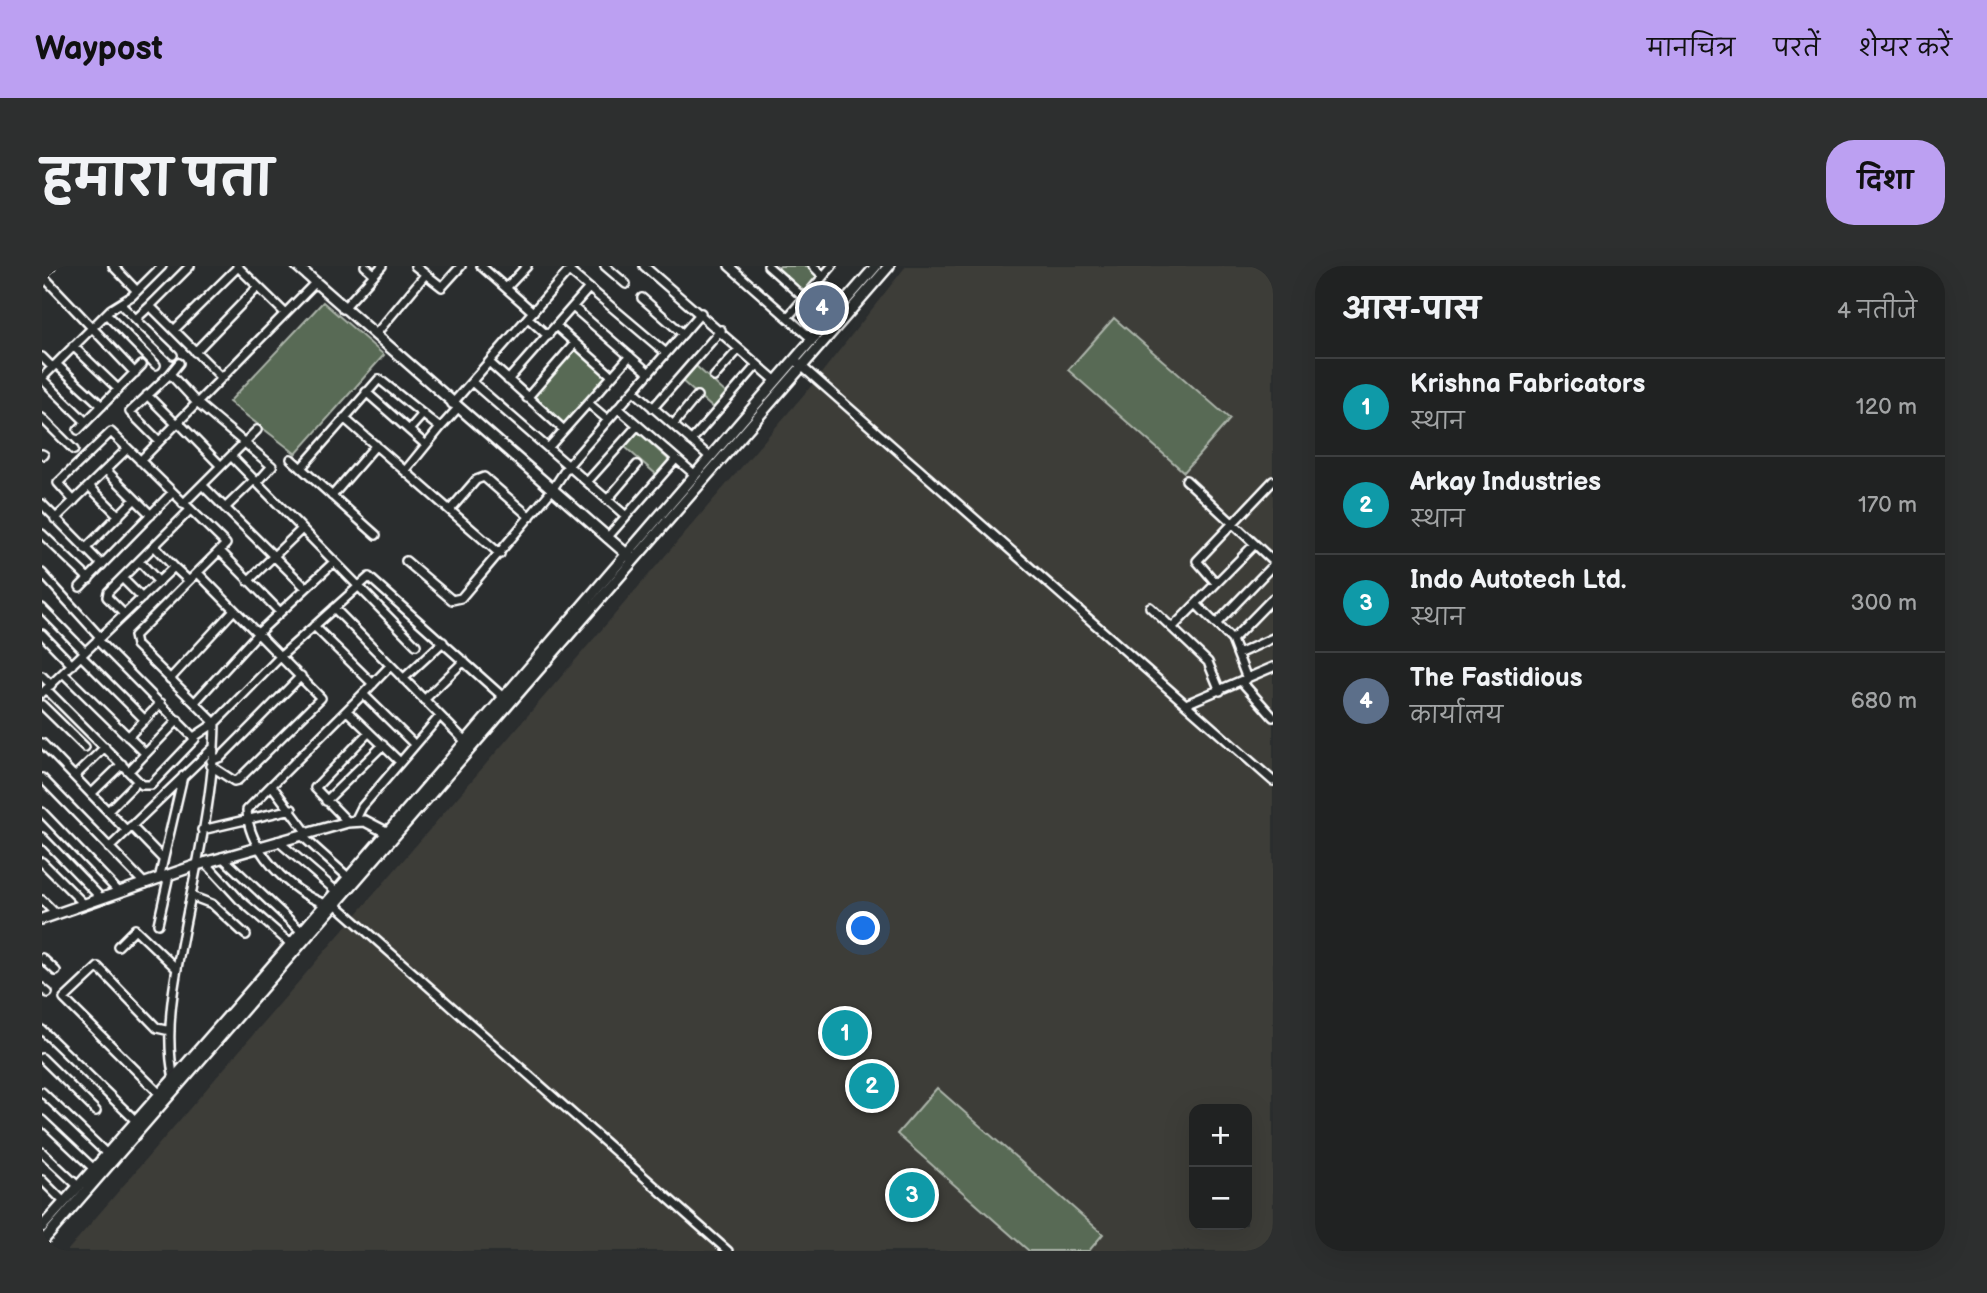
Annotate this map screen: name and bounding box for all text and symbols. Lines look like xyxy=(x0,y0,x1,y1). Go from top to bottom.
text: Waypost xyxy=(35,29,163,69)
text: मानचित्र xyxy=(1647,34,1735,63)
text: परतें xyxy=(1773,34,1820,63)
text: शेयर करें xyxy=(1858,34,1952,63)
button: दिशा xyxy=(1826,140,1945,225)
text: हमारा पता xyxy=(42,151,273,210)
pin: 4 xyxy=(799,282,845,334)
text: आस-पास xyxy=(1343,292,1480,328)
text: 4 नतीजे xyxy=(1837,297,1917,325)
text: Krishna Fabricators xyxy=(1410,369,1645,400)
text: 1 xyxy=(1361,393,1371,421)
text: 120 m xyxy=(1856,393,1917,421)
text: स्थान xyxy=(1410,408,1465,436)
text: Arkay Industries xyxy=(1410,467,1601,498)
text: 2 xyxy=(1359,491,1373,519)
text: 170 m xyxy=(1858,491,1917,519)
text: स्थान xyxy=(1410,506,1465,534)
text: Indo Autotech Ltd. xyxy=(1410,565,1627,596)
text: 3 xyxy=(1359,589,1373,617)
text: 300 m xyxy=(1851,589,1917,617)
text: स्थान xyxy=(1410,604,1465,632)
text: The Fastidious xyxy=(1410,663,1582,694)
text: 4 xyxy=(1359,687,1373,715)
text: 680 m xyxy=(1851,687,1917,715)
text: कार्यालय xyxy=(1410,702,1503,730)
your location xyxy=(846,911,880,945)
pin: 1 xyxy=(822,1007,868,1059)
pin: 2 xyxy=(849,1060,895,1112)
map controls xyxy=(1189,1104,1252,1230)
button: + xyxy=(1189,1104,1252,1167)
button: − xyxy=(1189,1167,1252,1230)
pin: 3 xyxy=(889,1169,935,1221)

